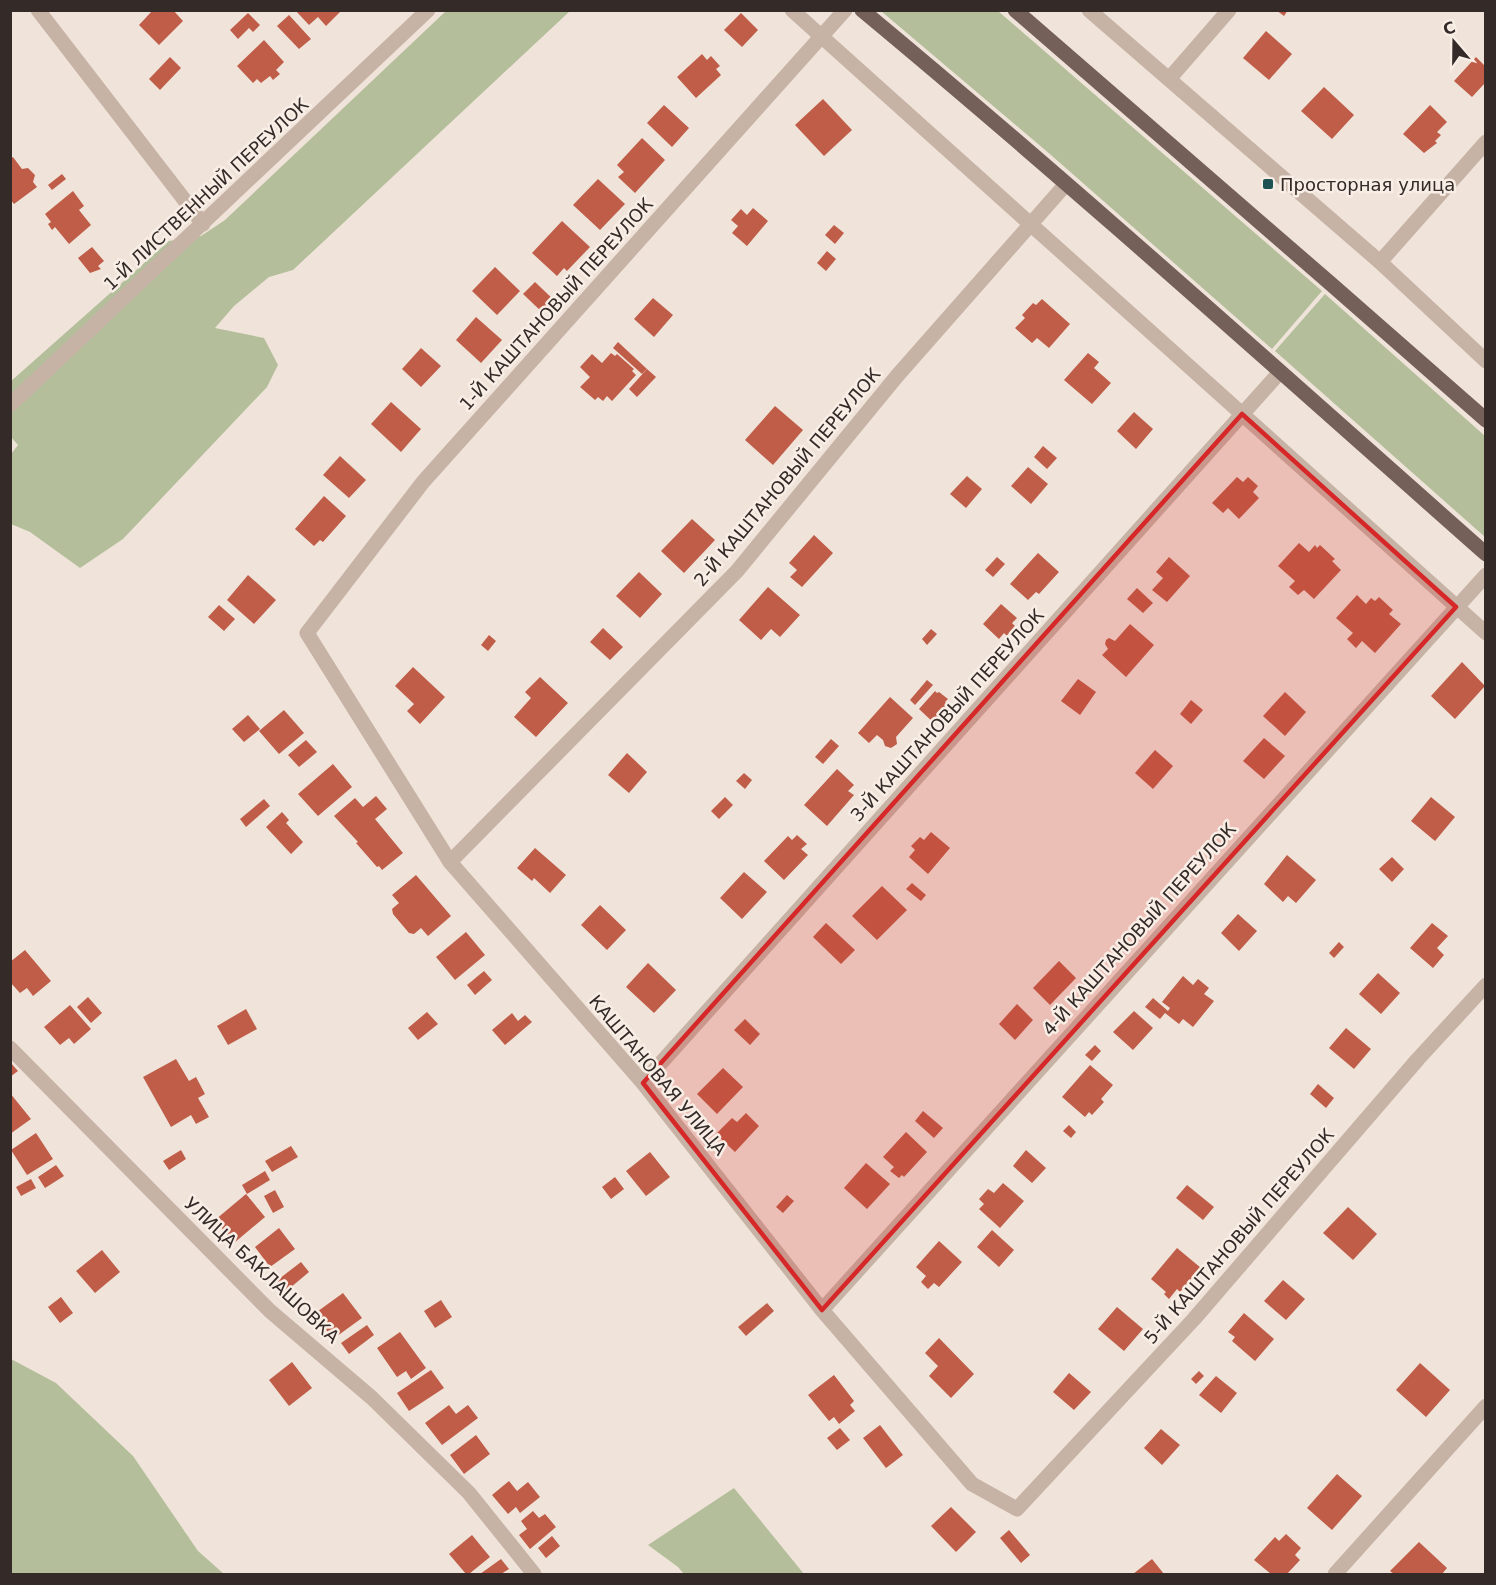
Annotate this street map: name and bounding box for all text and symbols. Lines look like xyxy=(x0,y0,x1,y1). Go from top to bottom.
north arrow xyxy=(1424,12,1484,72)
text: С xyxy=(1440,17,1458,39)
street label: 1-Й ЛИСТВЕННЫЙ ПЕРЕУЛОК xyxy=(99,93,313,294)
place label: Просторная улица xyxy=(1280,174,1455,195)
marker: Просторная улица xyxy=(1261,177,1275,191)
street label: 1-Й КАШТАНОВЫЙ ПЕРЕУЛОК xyxy=(455,193,657,415)
street label: 2-Й КАШТАНОВЫЙ ПЕРЕУЛОК xyxy=(689,363,885,590)
street label: 3-Й КАШТАНОВЫЙ ПЕРЕУЛОК xyxy=(846,604,1048,826)
street label: 4-Й КАШТАНОВЫЙ ПЕРЕУЛОК xyxy=(1038,818,1240,1040)
street label: КАШТАНОВАЯ УЛИЦА xyxy=(585,991,732,1160)
street label: 5-Й КАШТАНОВЫЙ ПЕРЕУЛОК xyxy=(1140,1124,1338,1348)
street label: УЛИЦА БАКЛАШОВКА xyxy=(180,1193,344,1348)

